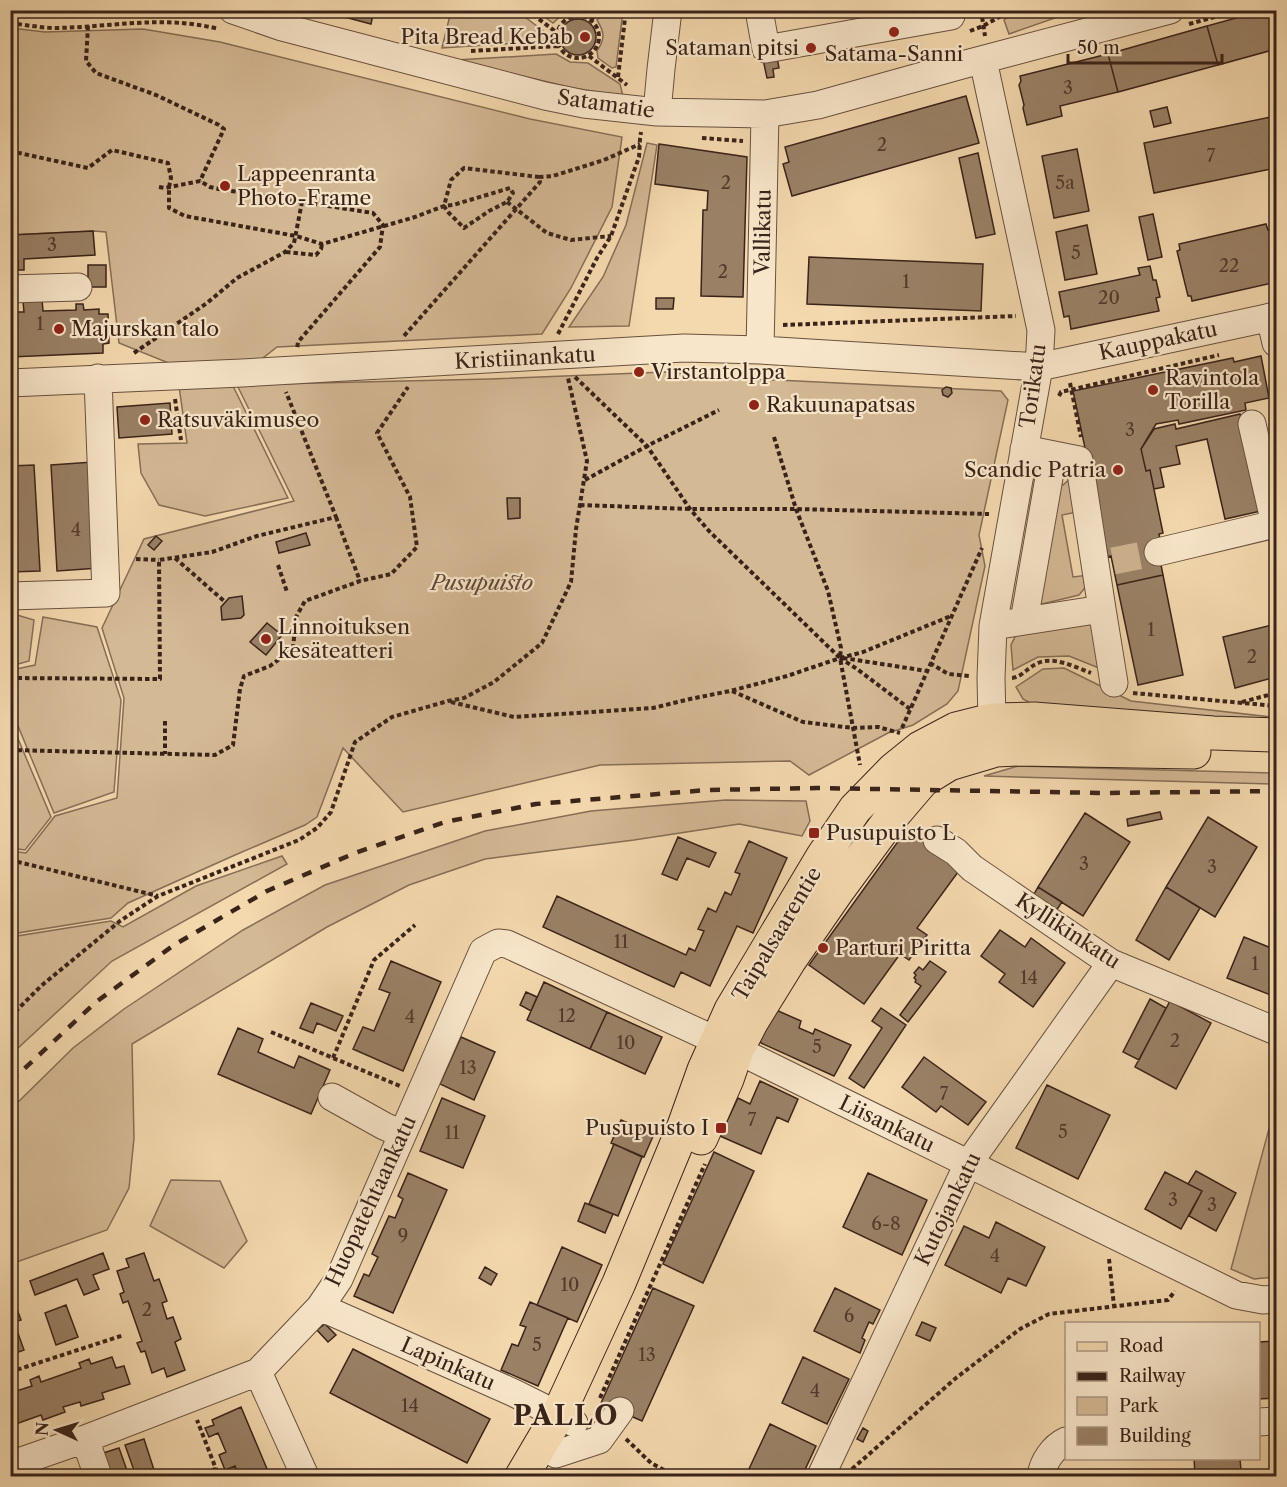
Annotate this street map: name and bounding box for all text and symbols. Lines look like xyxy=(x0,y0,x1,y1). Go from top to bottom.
place label: Pita Bread Kebab xyxy=(401,24,573,49)
marker: Satama-Sanni xyxy=(887,25,901,39)
scale bar xyxy=(1068,27,1222,65)
marker: Pita Bread Kebab xyxy=(578,30,592,44)
place label: Sataman pitsi xyxy=(665,35,799,60)
text: 50 m xyxy=(1077,37,1120,59)
marker: Sataman pitsi xyxy=(804,41,818,55)
place label: Satama-Sanni xyxy=(825,41,963,66)
house number: 3 xyxy=(1063,77,1073,99)
street label: Satamatie xyxy=(556,84,656,123)
house number: 2 xyxy=(877,134,887,156)
house number: 7 xyxy=(1207,145,1216,167)
place label: Lappeenranta Photo-Frame xyxy=(237,161,377,210)
house number: 2 xyxy=(721,172,731,194)
house number: 5a xyxy=(1055,172,1075,194)
marker: Lappeenranta Photo-Frame xyxy=(218,179,232,193)
street label: Vallikatu xyxy=(749,189,776,276)
house number: 3 xyxy=(47,234,57,256)
house number: 5 xyxy=(1071,242,1081,264)
house number: 22 xyxy=(1219,255,1239,277)
house number: 2 xyxy=(718,261,728,283)
house number: 1 xyxy=(902,271,910,293)
house number: 20 xyxy=(1098,287,1120,309)
house number: 1 xyxy=(36,313,44,335)
place label: Majurskan talo xyxy=(71,316,219,341)
street label: Kauppakatu xyxy=(1096,316,1219,365)
marker: Majurskan talo xyxy=(52,322,66,336)
street label: Kristiinankatu xyxy=(454,341,596,374)
street label: Torikatu xyxy=(1014,342,1051,430)
place label: Virstantolppa xyxy=(650,359,786,384)
marker: Virstantolppa xyxy=(632,365,646,379)
place label: Ravintola Torilla xyxy=(1165,365,1260,414)
marker: Ravintola Torilla xyxy=(1146,383,1160,397)
place label: Rakuunapatsas xyxy=(766,392,915,417)
marker: Rakuunapatsas xyxy=(747,398,761,412)
place label: Ratsuväkimuseo xyxy=(157,407,319,432)
marker: Ratsuväkimuseo xyxy=(138,413,152,427)
house number: 3 xyxy=(1125,419,1135,441)
place label: Scandic Patria xyxy=(964,457,1107,482)
marker: Scandic Patria xyxy=(1111,463,1125,477)
house number: 4 xyxy=(71,519,81,541)
park label: Pusupuisto xyxy=(429,570,534,595)
place label: Linnoituksen kesäteatteri xyxy=(278,614,410,663)
house number: 1 xyxy=(1147,619,1155,641)
marker: Linnoituksen kesäteatteri xyxy=(259,632,273,646)
house number: 2 xyxy=(1247,646,1257,668)
place label: Pusupuisto L xyxy=(826,820,956,845)
marker: Pusupuisto L xyxy=(807,826,821,840)
house number: 3 xyxy=(1079,853,1089,875)
house number: 3 xyxy=(1207,856,1217,878)
street label: Taipalsaarentie xyxy=(727,862,826,1005)
street label: Kyllikinkatu xyxy=(1011,887,1125,974)
house number: 11 xyxy=(613,931,629,953)
place label: Parturi Piritta xyxy=(835,935,972,960)
marker: Parturi Piritta xyxy=(816,941,830,955)
house number: 1 xyxy=(1251,953,1259,975)
house number: 14 xyxy=(1020,967,1038,989)
house number: 12 xyxy=(558,1005,576,1027)
house number: 4 xyxy=(405,1006,415,1028)
house number: 2 xyxy=(1170,1030,1180,1052)
house number: 10 xyxy=(617,1032,635,1054)
house number: 5 xyxy=(812,1036,822,1058)
house number: 13 xyxy=(459,1057,477,1079)
house number: 7 xyxy=(940,1083,949,1105)
street label: Liisankatu xyxy=(835,1090,939,1157)
house number: 7 xyxy=(748,1109,757,1131)
street label: Huopatehtaankatu xyxy=(320,1111,421,1290)
place label: Pusupuisto I xyxy=(585,1115,709,1140)
marker: Pusupuisto I xyxy=(714,1121,728,1135)
house number: 5 xyxy=(1058,1121,1068,1143)
house number: 11 xyxy=(444,1122,460,1144)
street label: Kutojankatu xyxy=(909,1148,986,1269)
house number: 3 xyxy=(1168,1189,1178,1211)
house number: 3 xyxy=(1207,1194,1217,1216)
house number: 6-8 xyxy=(871,1213,901,1235)
house number: 9 xyxy=(398,1225,408,1247)
house number: 4 xyxy=(990,1245,1000,1267)
house number: 10 xyxy=(561,1274,579,1296)
house number: 2 xyxy=(142,1299,152,1321)
house number: 6 xyxy=(844,1305,854,1327)
legend xyxy=(1065,1322,1260,1460)
street label: Lapinkatu xyxy=(397,1332,499,1395)
house number: 5 xyxy=(532,1334,542,1356)
text: Road xyxy=(1119,1335,1164,1357)
house number: 13 xyxy=(638,1344,656,1366)
text: Railway xyxy=(1119,1365,1187,1387)
house number: 4 xyxy=(810,1380,820,1402)
house number: 14 xyxy=(401,1395,419,1417)
text: Park xyxy=(1119,1395,1160,1417)
district label: PALLO xyxy=(513,1399,619,1432)
north arrow xyxy=(27,1400,87,1460)
text: N xyxy=(32,1421,53,1437)
text: Building xyxy=(1119,1425,1191,1447)

